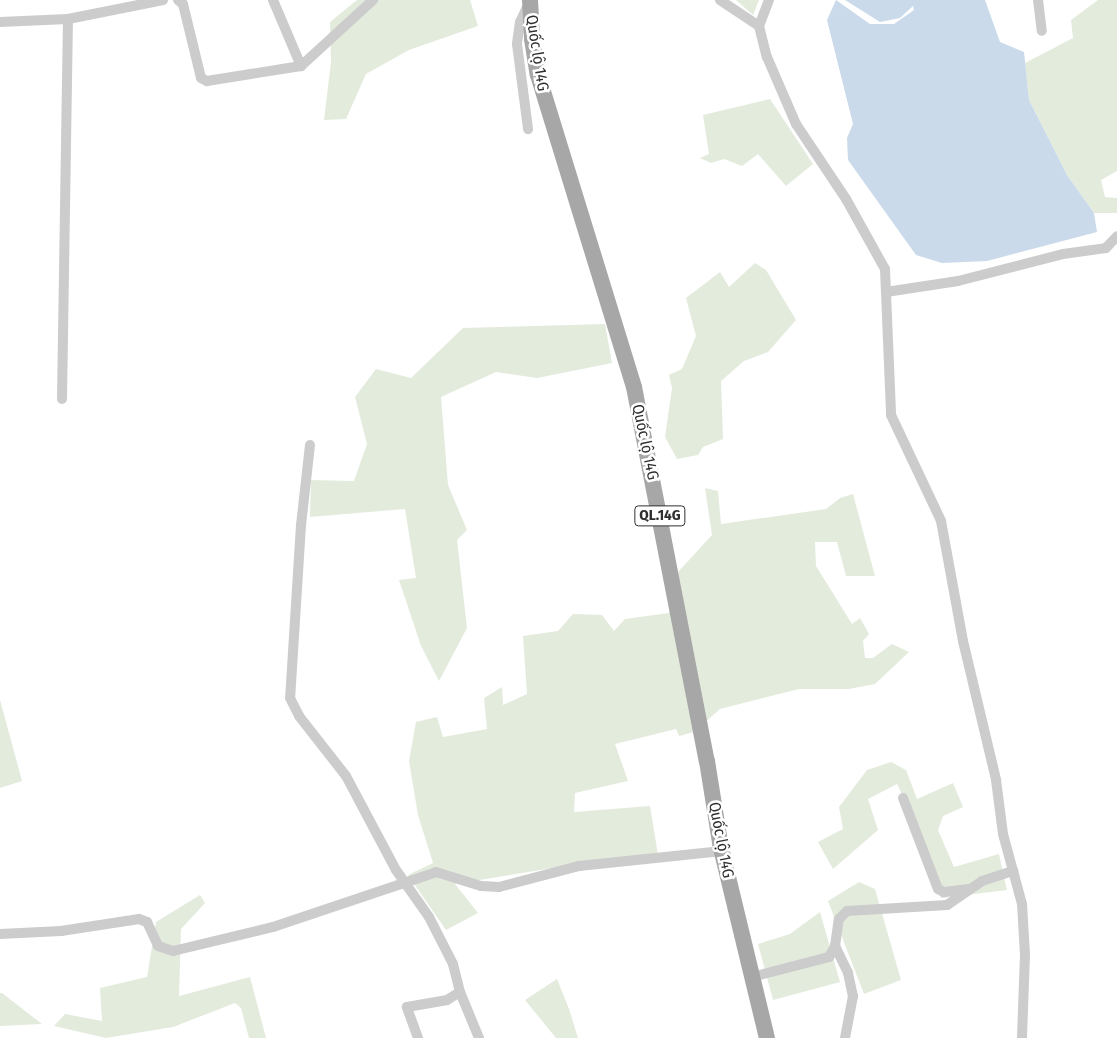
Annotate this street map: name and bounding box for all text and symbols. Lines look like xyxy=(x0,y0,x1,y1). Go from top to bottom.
street label: Quốc lộ 14G xyxy=(522,14,552,92)
street label: Quốc lộ 14G xyxy=(628,402,662,482)
road number: QL.14G xyxy=(634,504,686,528)
street label: Quốc lộ 14G xyxy=(704,800,738,880)

